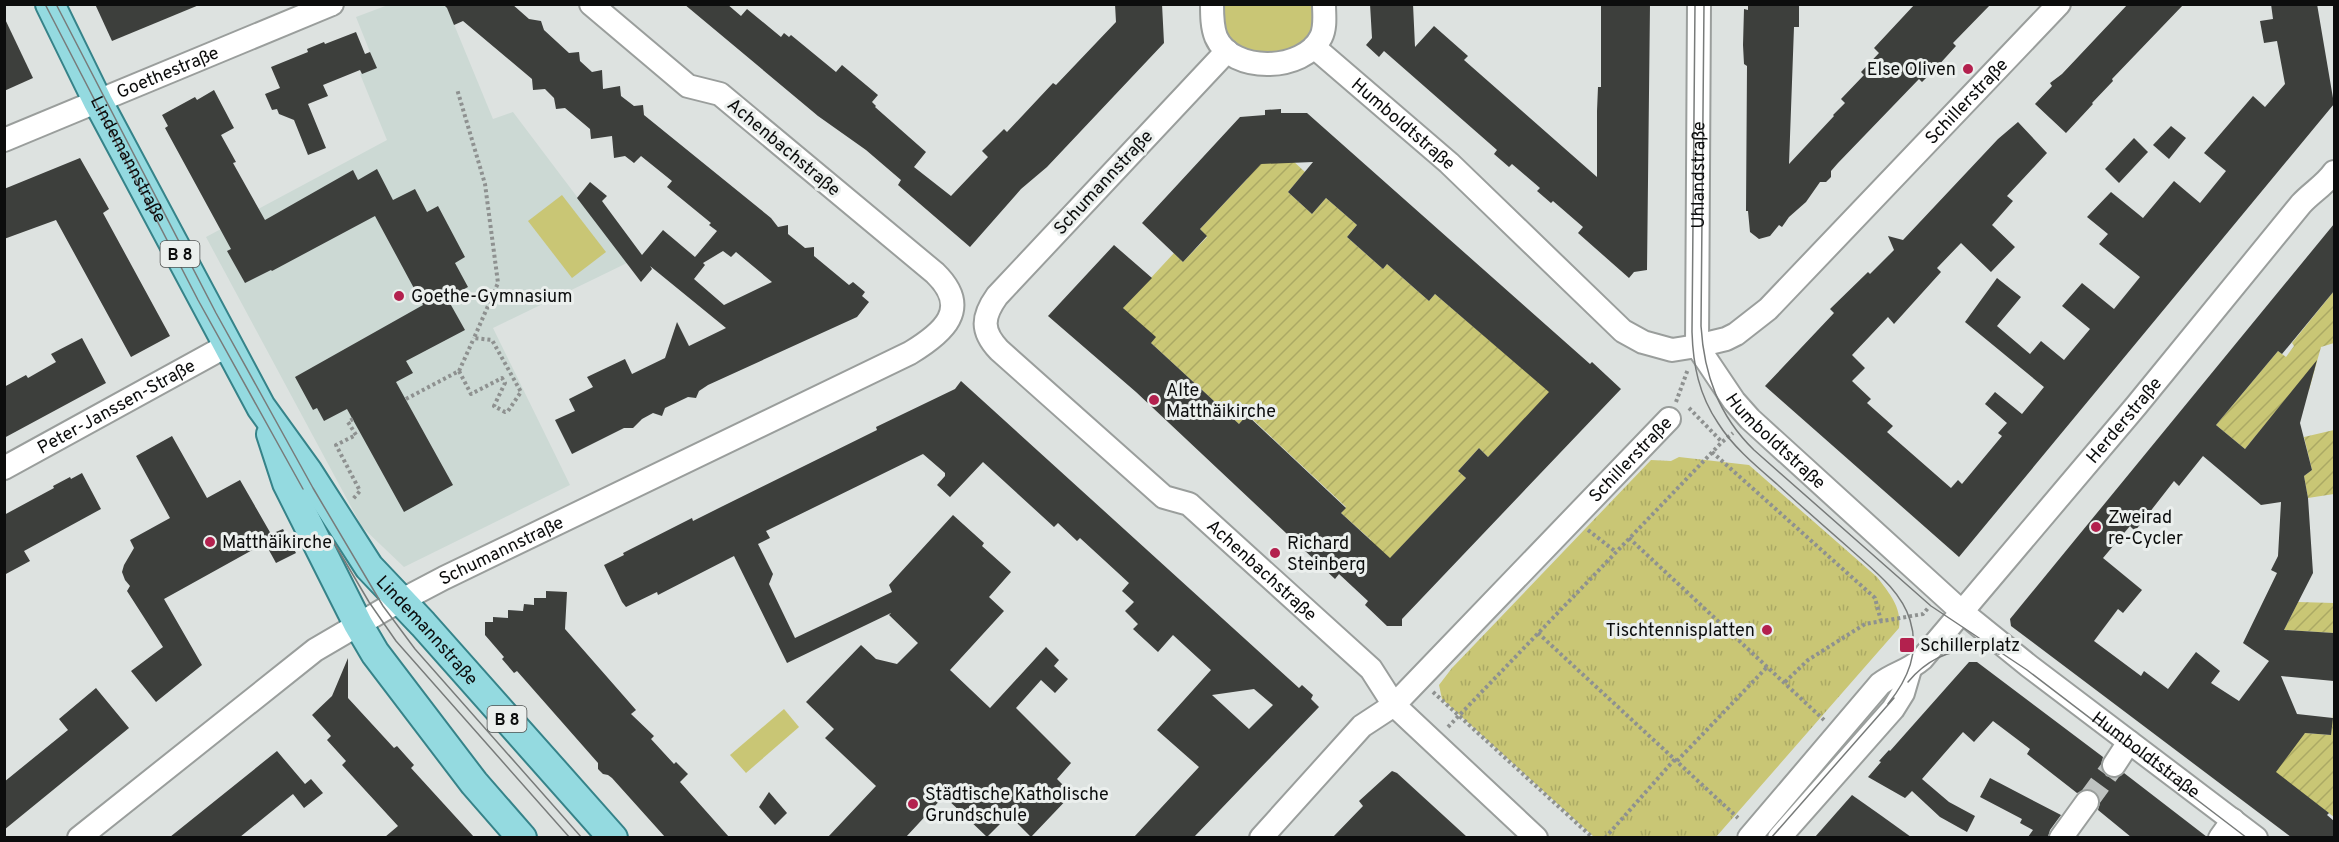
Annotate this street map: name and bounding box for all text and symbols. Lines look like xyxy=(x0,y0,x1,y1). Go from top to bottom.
street label: Goethestraße xyxy=(113,42,223,105)
street label: Schillerstraße xyxy=(1921,54,2014,150)
place label: Else Oliven xyxy=(1867,59,1956,82)
marker: Else Oliven xyxy=(1961,62,1975,76)
street label: Humboldtstraße xyxy=(1346,74,1460,176)
street label: Lindemannstraße xyxy=(84,93,171,227)
street label: Achenbachstraße xyxy=(722,94,844,202)
street label: Uhlandstraße xyxy=(1688,121,1711,229)
street label: Schumannstraße xyxy=(1049,126,1159,240)
road number: B 8 xyxy=(160,241,200,267)
place label: Goethe-Gymnasium xyxy=(411,286,573,309)
marker: Goethe-Gymnasium xyxy=(392,289,406,303)
street label: Peter-Janssen-Straße xyxy=(34,355,200,460)
street label: Herderstraße xyxy=(2082,373,2168,469)
place label: Alte Matthäikirche xyxy=(1166,380,1276,424)
street label: Humboldtstraße xyxy=(1719,389,1830,495)
marker: Alte Matthäikirche xyxy=(1147,393,1161,407)
street label: Schillerstraße xyxy=(1585,413,1678,508)
place label: Zweirad re-Cycler xyxy=(2108,507,2183,551)
street label: Schumannstraße xyxy=(436,512,568,592)
street label: Achenbachstraße xyxy=(1201,515,1321,627)
marker: Zweirad re-Cycler xyxy=(2089,520,2103,534)
place label: Matthäikirche xyxy=(222,532,332,555)
place label: Richard Steinberg xyxy=(1287,533,1366,577)
marker: Matthäikirche xyxy=(203,535,217,549)
marker: Richard Steinberg xyxy=(1268,546,1282,560)
street label: Lindemannstraße xyxy=(370,571,482,691)
place label: Tischtennisplatten xyxy=(1606,620,1755,643)
marker: Tischtennisplatten xyxy=(1760,623,1774,637)
place label: Schillerplatz xyxy=(1920,635,2020,658)
marker: Schillerplatz xyxy=(1898,636,1916,654)
road number: B 8 xyxy=(488,706,526,732)
street label: Humboldtstraße xyxy=(2086,707,2204,804)
place label: Städtische Katholische Grundschule xyxy=(925,784,1109,828)
marker: Städtische Katholische Grundschule xyxy=(906,797,920,811)

